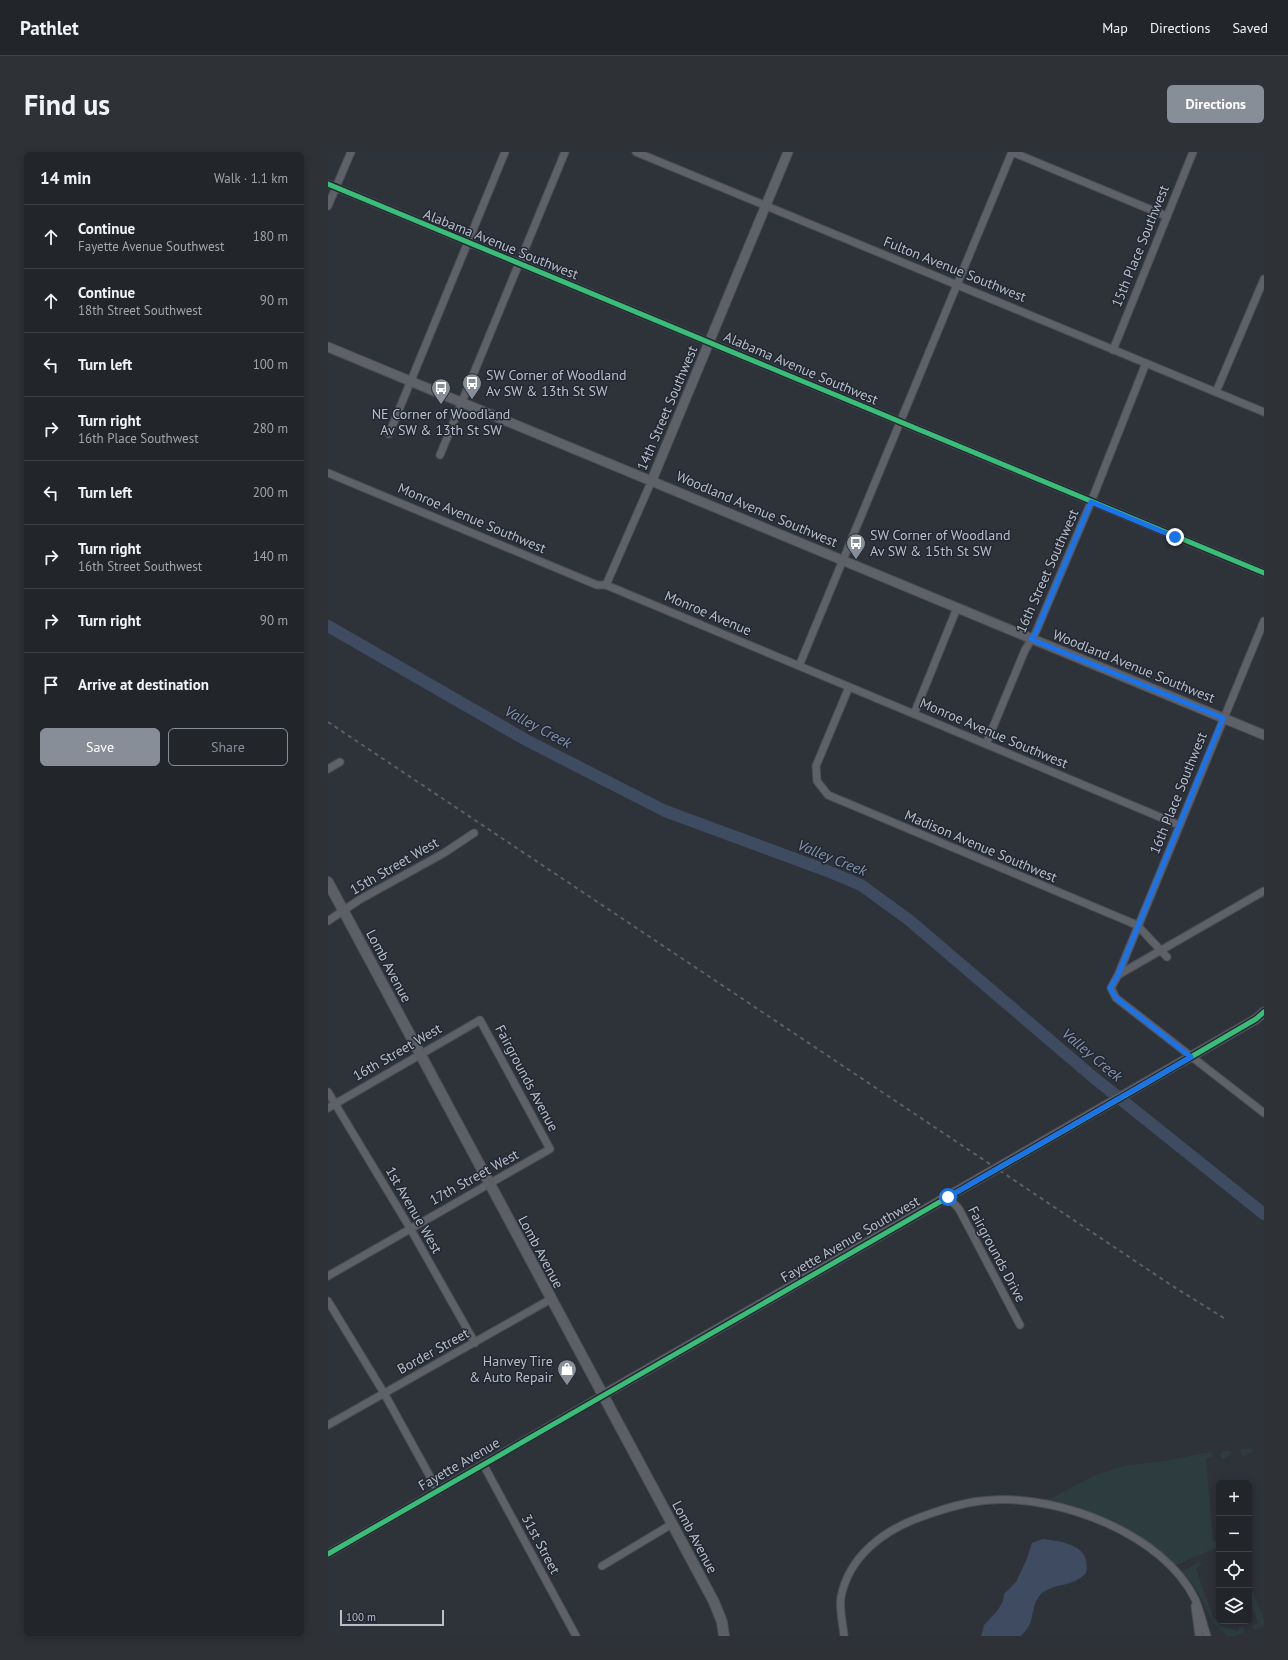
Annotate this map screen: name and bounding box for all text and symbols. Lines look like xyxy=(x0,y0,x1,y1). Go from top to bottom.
text: Pathlet xyxy=(20,16,79,40)
text: Map xyxy=(1102,19,1128,37)
text: Directions xyxy=(1150,19,1210,37)
text: Saved xyxy=(1232,19,1268,37)
button: Directions xyxy=(1167,85,1264,123)
text: Find us xyxy=(24,86,110,123)
text: 14 min xyxy=(40,167,91,189)
text: Walk · 1.1 km xyxy=(214,170,288,187)
street label: 15th Place Southwest xyxy=(1107,182,1173,310)
street label: Alabama Avenue Southwest xyxy=(421,205,581,283)
text: Continue xyxy=(78,219,135,238)
icon: ahead xyxy=(40,226,62,248)
text: 180 m xyxy=(253,228,288,245)
street label: Fulton Avenue Southwest xyxy=(881,232,1029,306)
text: Fayette Avenue Southwest xyxy=(78,238,224,255)
text: Continue xyxy=(78,283,135,302)
icon: ahead xyxy=(40,290,62,312)
text: 90 m xyxy=(260,292,288,309)
text: 18th Street Southwest xyxy=(78,302,202,319)
street label: Alabama Avenue Southwest xyxy=(721,327,881,409)
street label: 14th Street Southwest xyxy=(633,343,701,473)
icon: left xyxy=(40,354,62,376)
text: Turn left xyxy=(78,355,132,374)
text: 100 m xyxy=(253,356,288,373)
place label: SW Corner of Woodland Av SW & 13th St SW xyxy=(486,366,627,400)
bus stop icon: SW Corner of Woodland Av SW & 13th St SW xyxy=(461,372,483,400)
bus stop icon: NE Corner of Woodland Av SW & 13th St SW xyxy=(430,377,452,405)
place label: NE Corner of Woodland Av SW & 13th St SW xyxy=(372,405,510,439)
text: Turn right xyxy=(78,411,141,430)
icon: right xyxy=(40,418,62,440)
text: 280 m xyxy=(253,420,288,437)
text: 16th Place Southwest xyxy=(78,430,199,447)
street label: Woodland Avenue Southwest xyxy=(674,467,841,551)
street label: Monroe Avenue Southwest xyxy=(395,479,549,557)
icon: left xyxy=(40,482,62,504)
text: Turn left xyxy=(78,483,132,502)
text: 200 m xyxy=(253,484,288,501)
street label: 16th Street Southwest xyxy=(1012,506,1083,636)
place label: SW Corner of Woodland Av SW & 15th St SW xyxy=(870,526,1011,560)
route end xyxy=(1166,528,1184,546)
bus stop icon: SW Corner of Woodland Av SW & 15th St SW xyxy=(845,532,867,560)
text: Turn right xyxy=(78,539,141,558)
icon: right xyxy=(40,546,62,568)
text: 140 m xyxy=(253,548,288,565)
text: 16th Street Southwest xyxy=(78,558,202,575)
street label: Monroe Avenue xyxy=(662,587,754,639)
icon: right xyxy=(40,610,62,632)
text: Turn right xyxy=(78,611,141,630)
text: 90 m xyxy=(260,612,288,629)
street label: Woodland Avenue Southwest xyxy=(1050,625,1218,707)
icon: arrive xyxy=(40,674,62,696)
text: Arrive at destination xyxy=(78,675,209,694)
street label: Monroe Avenue Southwest xyxy=(917,694,1071,772)
water label: Valley Creek xyxy=(501,701,576,753)
button: Save xyxy=(40,728,160,766)
button: Share xyxy=(168,728,288,766)
street label: 16th Place Southwest xyxy=(1145,729,1211,857)
street label: Madison Avenue Southwest xyxy=(902,806,1060,886)
street label: 15th Street West xyxy=(346,833,442,899)
water label: Valley Creek xyxy=(795,835,871,881)
street label: Lomb Avenue xyxy=(362,927,416,1005)
street label: 16th Street West xyxy=(349,1019,445,1085)
street label: Fairgrounds Avenue xyxy=(491,1022,563,1134)
water label: Valley Creek xyxy=(1058,1024,1127,1086)
street label: 17th Street West xyxy=(426,1145,522,1209)
street label: 1st Avenue West xyxy=(382,1163,446,1257)
route start xyxy=(939,1188,957,1206)
street label: Fayette Avenue Southwest xyxy=(777,1192,923,1286)
street label: Fairgrounds Drive xyxy=(964,1203,1030,1305)
street label: Lomb Avenue xyxy=(514,1213,568,1291)
street label: Border Street xyxy=(394,1324,472,1378)
place label: Hanvey Tire & Auto Repair xyxy=(469,1352,553,1386)
shop icon: Hanvey Tire & Auto Repair xyxy=(556,1358,578,1386)
street label: Fayette Avenue xyxy=(415,1433,503,1495)
map controls xyxy=(1216,1480,1252,1624)
button: + xyxy=(1216,1480,1252,1516)
street label: Lomb Avenue xyxy=(668,1498,722,1576)
street label: 31st Street xyxy=(518,1511,564,1577)
button: − xyxy=(1216,1516,1252,1552)
button: locate xyxy=(1216,1552,1252,1588)
button: layers xyxy=(1216,1588,1252,1624)
scale bar xyxy=(340,1608,444,1627)
text: 100 m xyxy=(346,1610,376,1624)

